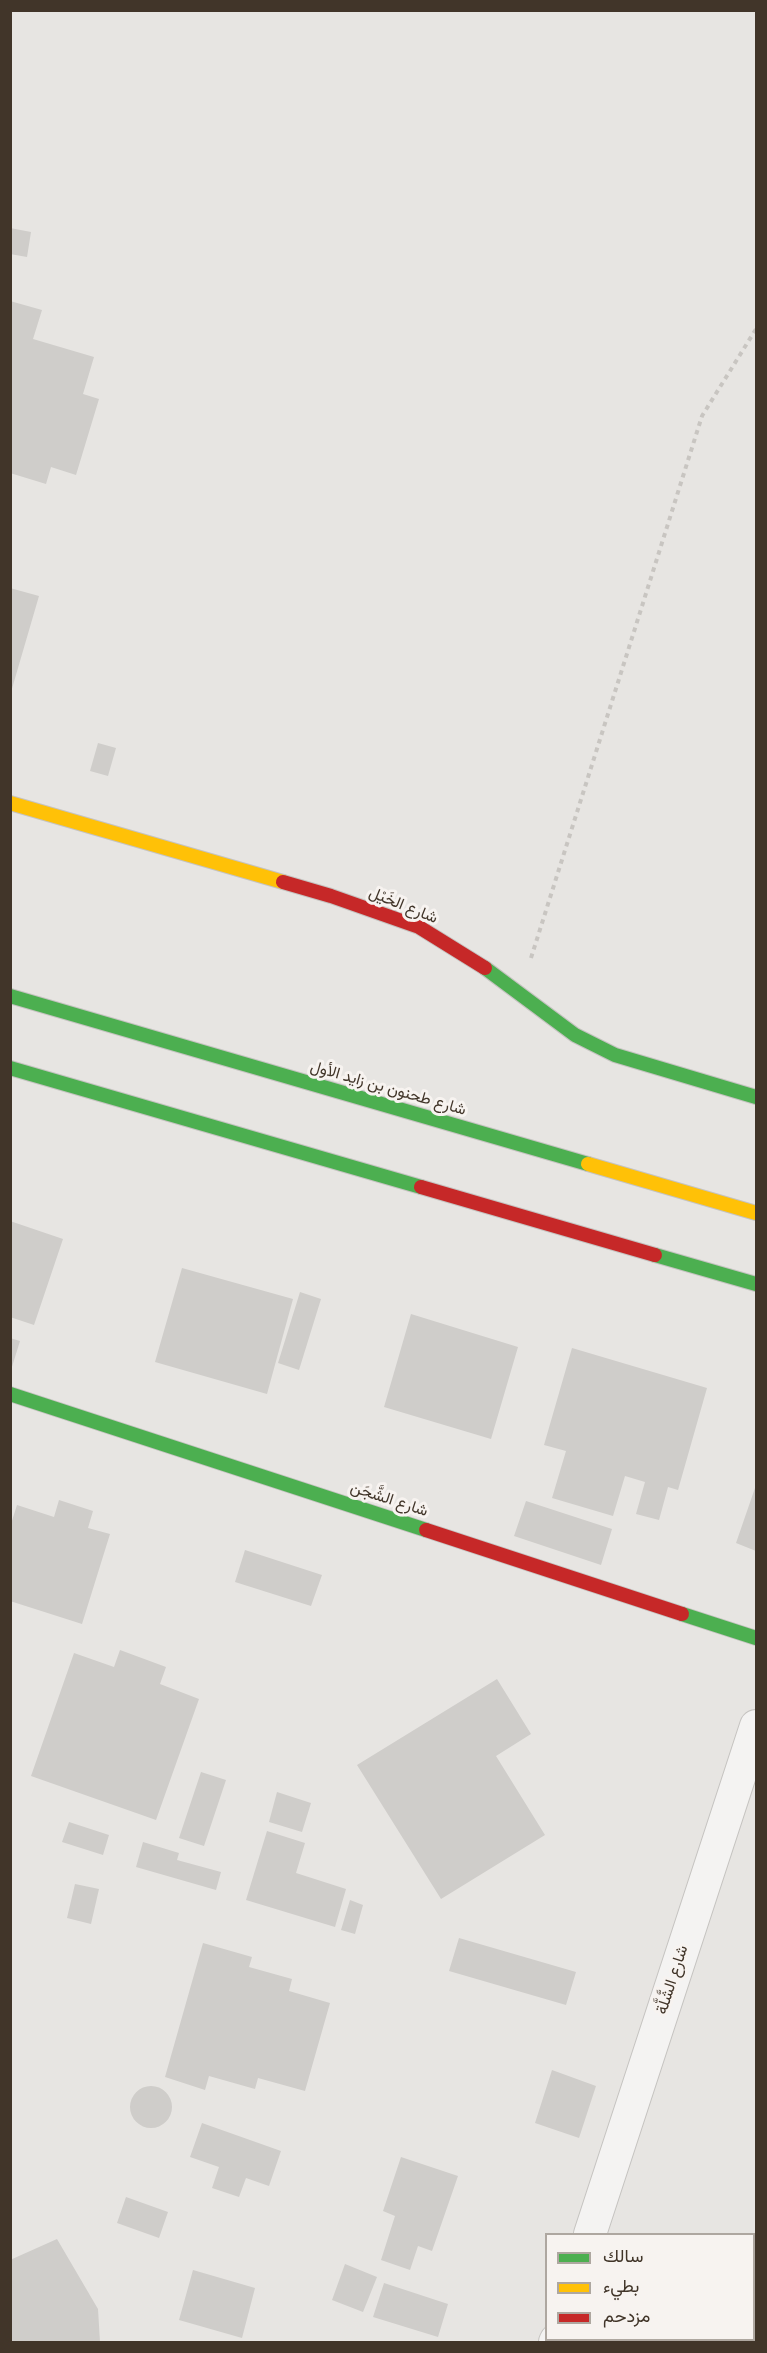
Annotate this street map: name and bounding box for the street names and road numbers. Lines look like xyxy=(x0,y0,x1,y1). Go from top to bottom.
street label: شارع الخَيْل xyxy=(366,884,440,928)
street label: شارع طحنون بن زايد الأول xyxy=(308,1058,468,1120)
street label: شارع الشَّجَن xyxy=(348,1478,430,1522)
street label: شارع الشَّلَّة xyxy=(653,1943,693,2017)

